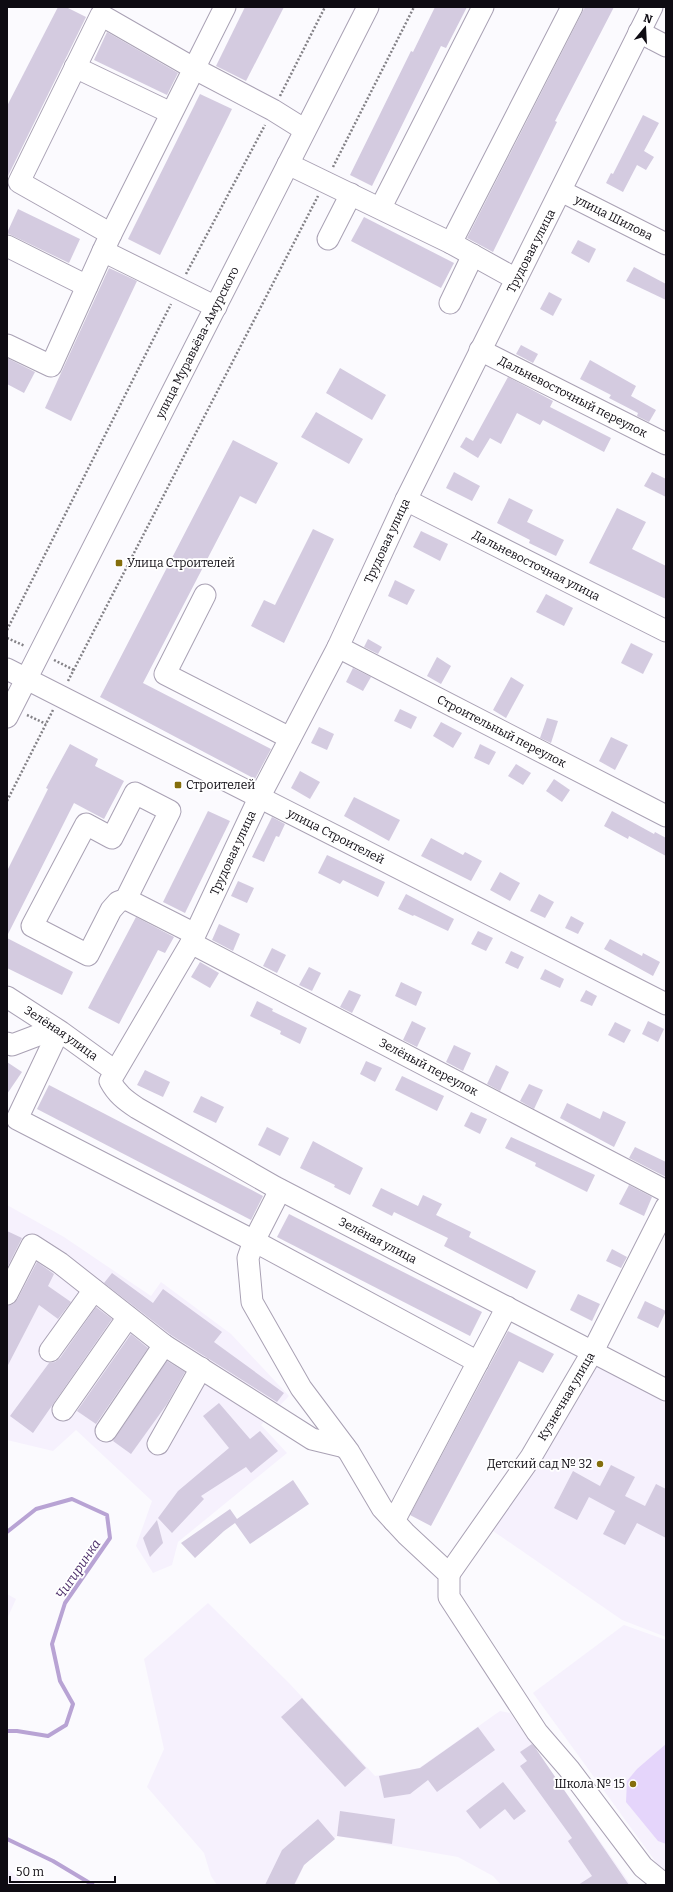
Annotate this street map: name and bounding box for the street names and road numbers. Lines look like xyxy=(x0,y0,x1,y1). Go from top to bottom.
street label: улица Шилова xyxy=(571,192,655,243)
street label: Трудовая улица xyxy=(504,207,558,295)
street label: улица Муравьёва-Амурского xyxy=(152,264,242,422)
street label: Дальневосточный переулок xyxy=(496,354,649,440)
street label: Трудовая улица xyxy=(361,496,413,586)
street label: Дальневосточная улица xyxy=(470,528,603,604)
street label: Строительный переулок xyxy=(435,692,568,770)
street label: улица Строителей xyxy=(284,805,387,867)
street label: Трудовая улица xyxy=(207,808,259,898)
street label: Зелёная улица xyxy=(22,1003,101,1063)
street label: Зелёный переулок xyxy=(377,1035,480,1099)
street label: Зелёная улица xyxy=(336,1214,419,1267)
street label: Кузнечная улица xyxy=(535,1349,598,1443)

